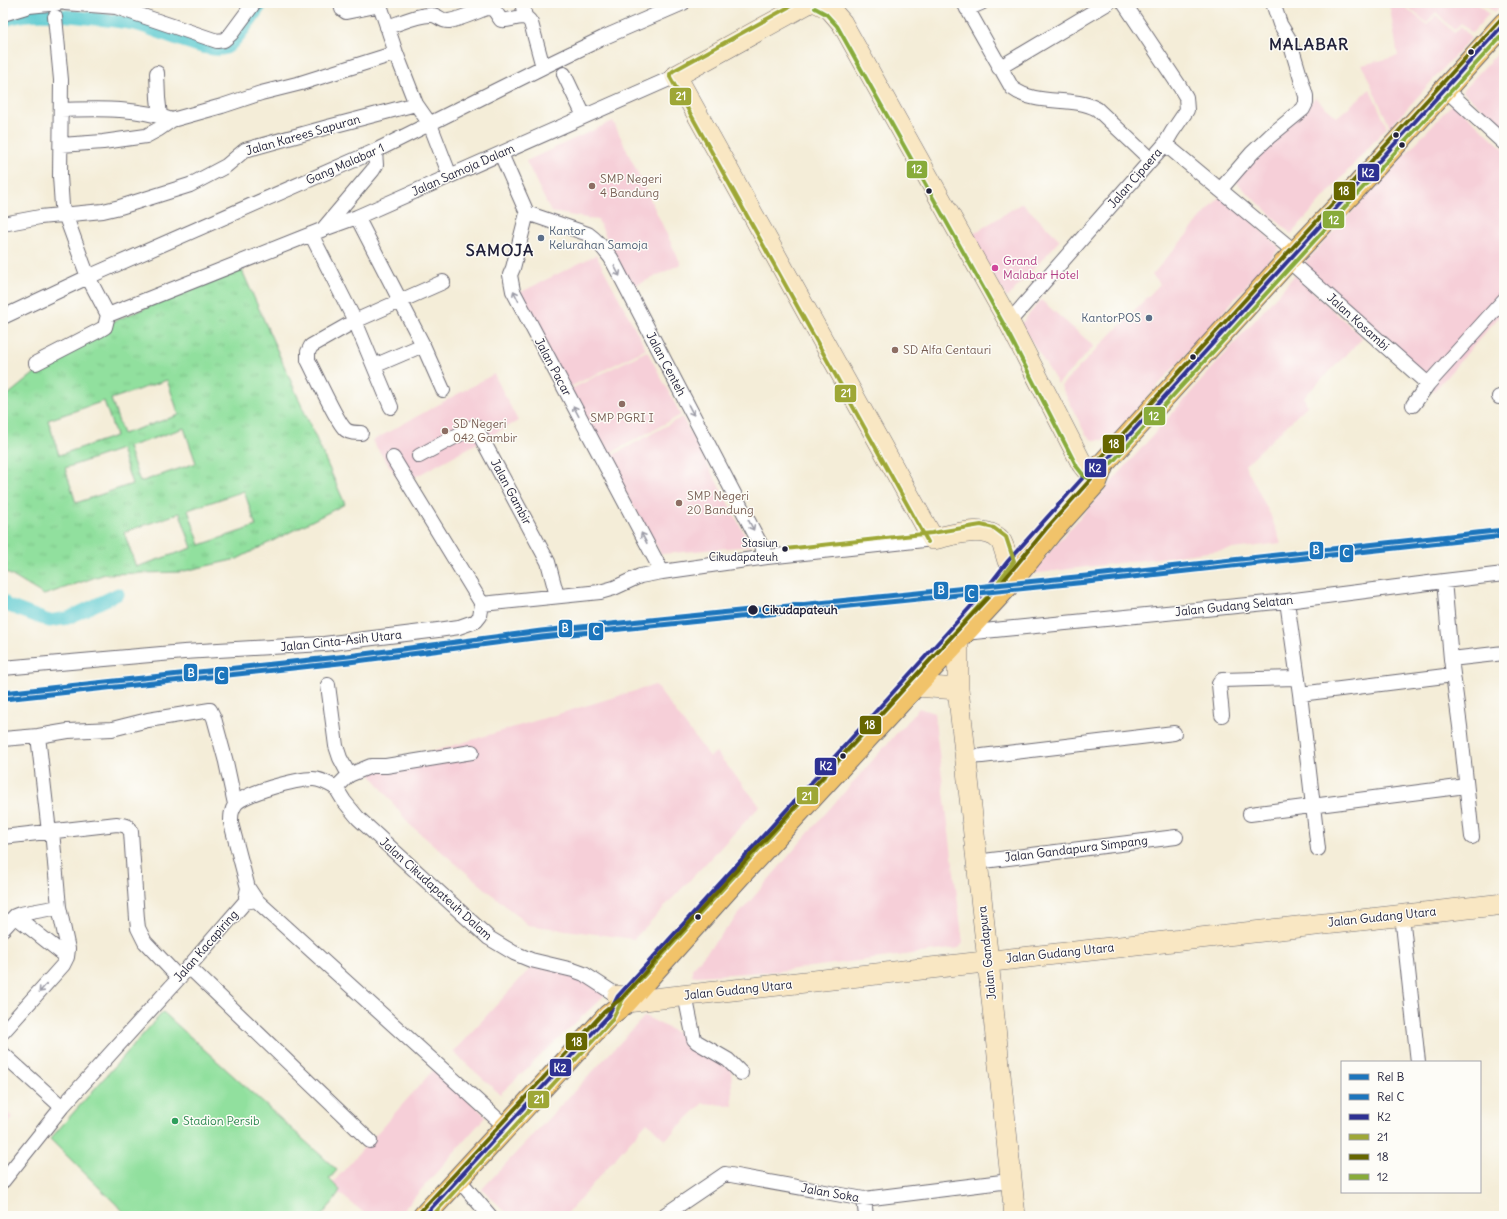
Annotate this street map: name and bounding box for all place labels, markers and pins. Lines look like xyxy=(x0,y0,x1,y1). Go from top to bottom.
unlabelled marker xyxy=(1466,47,1476,57)
unlabelled marker xyxy=(1391,130,1401,140)
unlabelled marker xyxy=(1397,140,1407,150)
place label: SMP Negeri 4 Bandung xyxy=(600,171,662,200)
marker: SMP Negeri 4 Bandung xyxy=(587,181,597,191)
unlabelled marker xyxy=(924,186,934,196)
place label: Kantor Kelurahan Samoja xyxy=(549,223,648,252)
marker: Kantor Kelurahan Samoja xyxy=(536,233,546,243)
place label: Grand Malabar Hotel xyxy=(1003,253,1079,282)
marker: Grand Malabar Hotel xyxy=(990,263,1000,273)
place label: KantorPOS xyxy=(1081,310,1141,325)
marker: KantorPOS xyxy=(1144,313,1154,323)
place label: SD Alfa Centauri xyxy=(903,342,991,357)
marker: SD Alfa Centauri xyxy=(890,345,900,355)
unlabelled marker xyxy=(1188,352,1198,362)
marker: SMP PGRI I xyxy=(617,399,627,409)
place label: SMP PGRI I xyxy=(590,410,654,425)
place label: SD Negeri 042 Gambir xyxy=(453,416,518,445)
marker: SD Negeri 042 Gambir xyxy=(440,426,450,436)
place label: SMP Negeri 20 Bandung xyxy=(687,488,754,517)
marker: SMP Negeri 20 Bandung xyxy=(674,498,684,508)
place label: Stasiun Cikudapateuh xyxy=(709,536,778,564)
marker: Stasiun Cikudapateuh xyxy=(780,544,790,554)
place label: Cikudapateuh xyxy=(762,602,838,618)
marker: Cikudapateuh xyxy=(746,603,760,617)
unlabelled marker xyxy=(838,751,848,761)
unlabelled marker xyxy=(693,912,703,922)
place label: Stadion Persib xyxy=(183,1113,260,1128)
marker: Stadion Persib xyxy=(170,1116,180,1126)

